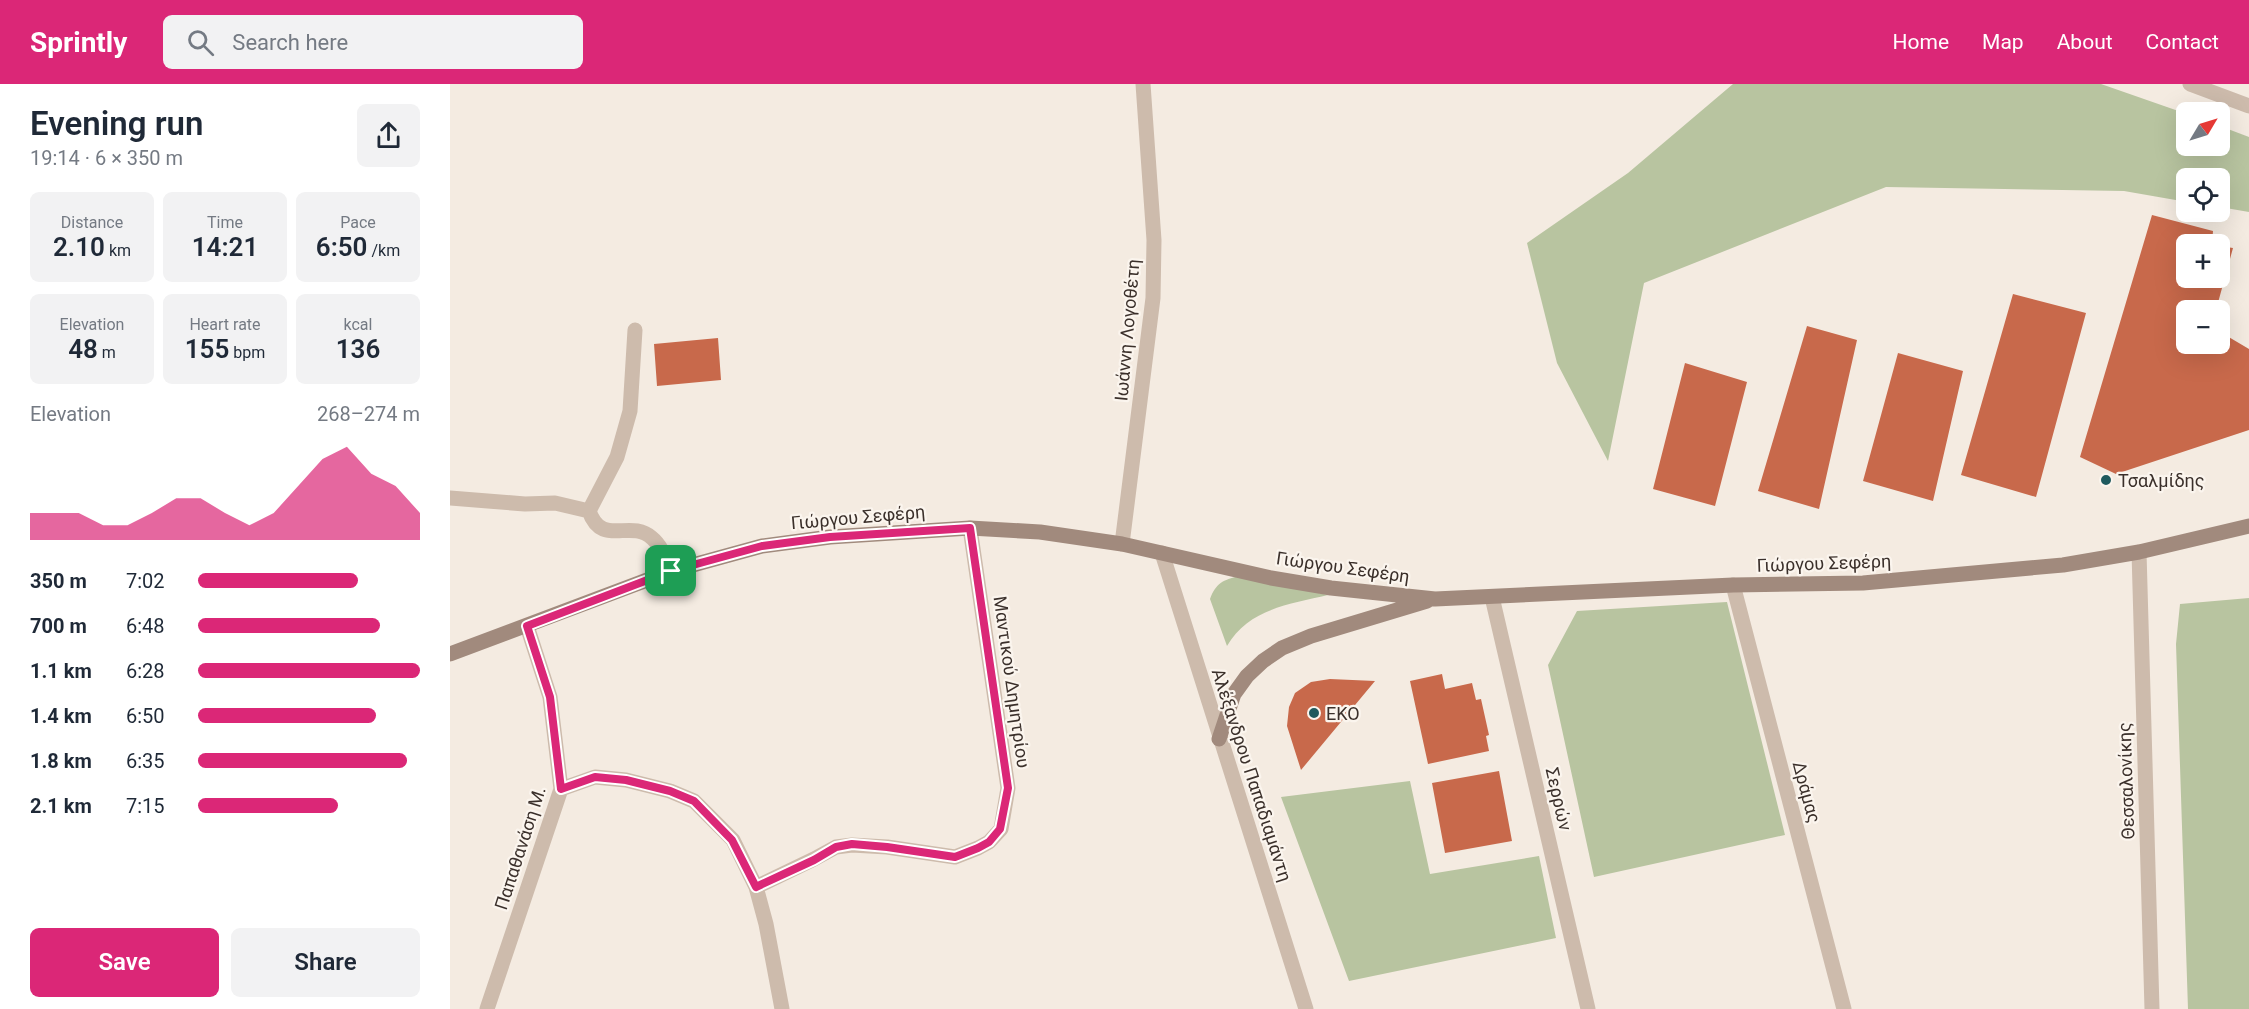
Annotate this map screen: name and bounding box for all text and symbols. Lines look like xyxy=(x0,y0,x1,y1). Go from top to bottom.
search box xyxy=(163,15,583,69)
text: Sprintly xyxy=(30,26,127,59)
icon: search xyxy=(184,26,217,59)
text: Search here xyxy=(232,30,348,55)
text: Home xyxy=(1893,30,1949,54)
text: Map xyxy=(1982,30,2024,54)
text: About xyxy=(2057,30,2113,54)
text: Contact xyxy=(2146,30,2219,54)
north arrow xyxy=(2176,102,2230,156)
map controls xyxy=(2176,102,2230,354)
text: Evening run xyxy=(30,104,203,143)
button: share xyxy=(357,104,420,167)
text: 19:14 · 6 × 350 m xyxy=(30,146,183,170)
button: locate xyxy=(2176,168,2230,222)
text: Distance xyxy=(61,213,123,232)
text: Time xyxy=(207,213,243,232)
text: Pace xyxy=(340,213,376,232)
text: 2.10 xyxy=(53,232,105,262)
text: 14:21 xyxy=(192,232,258,262)
text: 6:50 xyxy=(316,232,367,262)
button: + xyxy=(2176,234,2230,288)
text: km xyxy=(105,241,131,260)
text: /km xyxy=(367,241,400,260)
street label: Ιωάννη Λογοθέτη xyxy=(1110,258,1144,402)
button: − xyxy=(2176,300,2230,354)
text: Elevation xyxy=(60,315,124,334)
text: Heart rate xyxy=(189,315,261,334)
text: kcal xyxy=(344,315,372,334)
text: 48 xyxy=(68,334,98,364)
text: 155 xyxy=(185,334,229,364)
text: 136 xyxy=(336,334,380,364)
text: m xyxy=(98,343,116,362)
text: bpm xyxy=(229,343,265,362)
text: Elevation xyxy=(30,402,111,426)
text: 268–274 m xyxy=(317,402,420,426)
place label: Τσαλμίδης xyxy=(2118,470,2204,491)
marker: Τσαλμίδης xyxy=(2099,473,2113,487)
street label: Γιώργου Σεφέρη xyxy=(790,501,926,533)
pin xyxy=(645,545,696,596)
street label: Γιώργου Σεφέρη xyxy=(1275,547,1411,587)
street label: Γιώργου Σεφέρη xyxy=(1756,550,1892,576)
icon: arrive xyxy=(654,554,687,587)
text: 350 m xyxy=(30,569,87,593)
text: 7:02 xyxy=(126,569,165,593)
street label: Μαντικού Δημητρίου xyxy=(990,595,1034,769)
text: 700 m xyxy=(30,614,87,638)
text: 6:48 xyxy=(126,614,165,638)
text: 1.1 km xyxy=(30,659,92,683)
text: 6:28 xyxy=(126,659,165,683)
street label: Αλέξανδρου Παπαδιαμάντη xyxy=(1208,666,1296,884)
place label: EKO xyxy=(1326,703,1360,724)
text: 1.4 km xyxy=(30,704,92,728)
text: 6:50 xyxy=(126,704,165,728)
marker: EKO xyxy=(1307,706,1321,720)
street label: Θεσσαλονίκης xyxy=(2113,722,2139,840)
text: 1.8 km xyxy=(30,749,92,773)
text: 6:35 xyxy=(126,749,165,773)
street label: Δράμας xyxy=(1789,759,1825,825)
street label: Σερρών xyxy=(1542,765,1576,833)
street label: Παπαθανάση Μ. xyxy=(490,784,550,912)
text: 2.1 km xyxy=(30,794,92,818)
text: 7:15 xyxy=(126,794,165,818)
button: Save xyxy=(30,928,219,997)
button: Share xyxy=(231,928,420,997)

